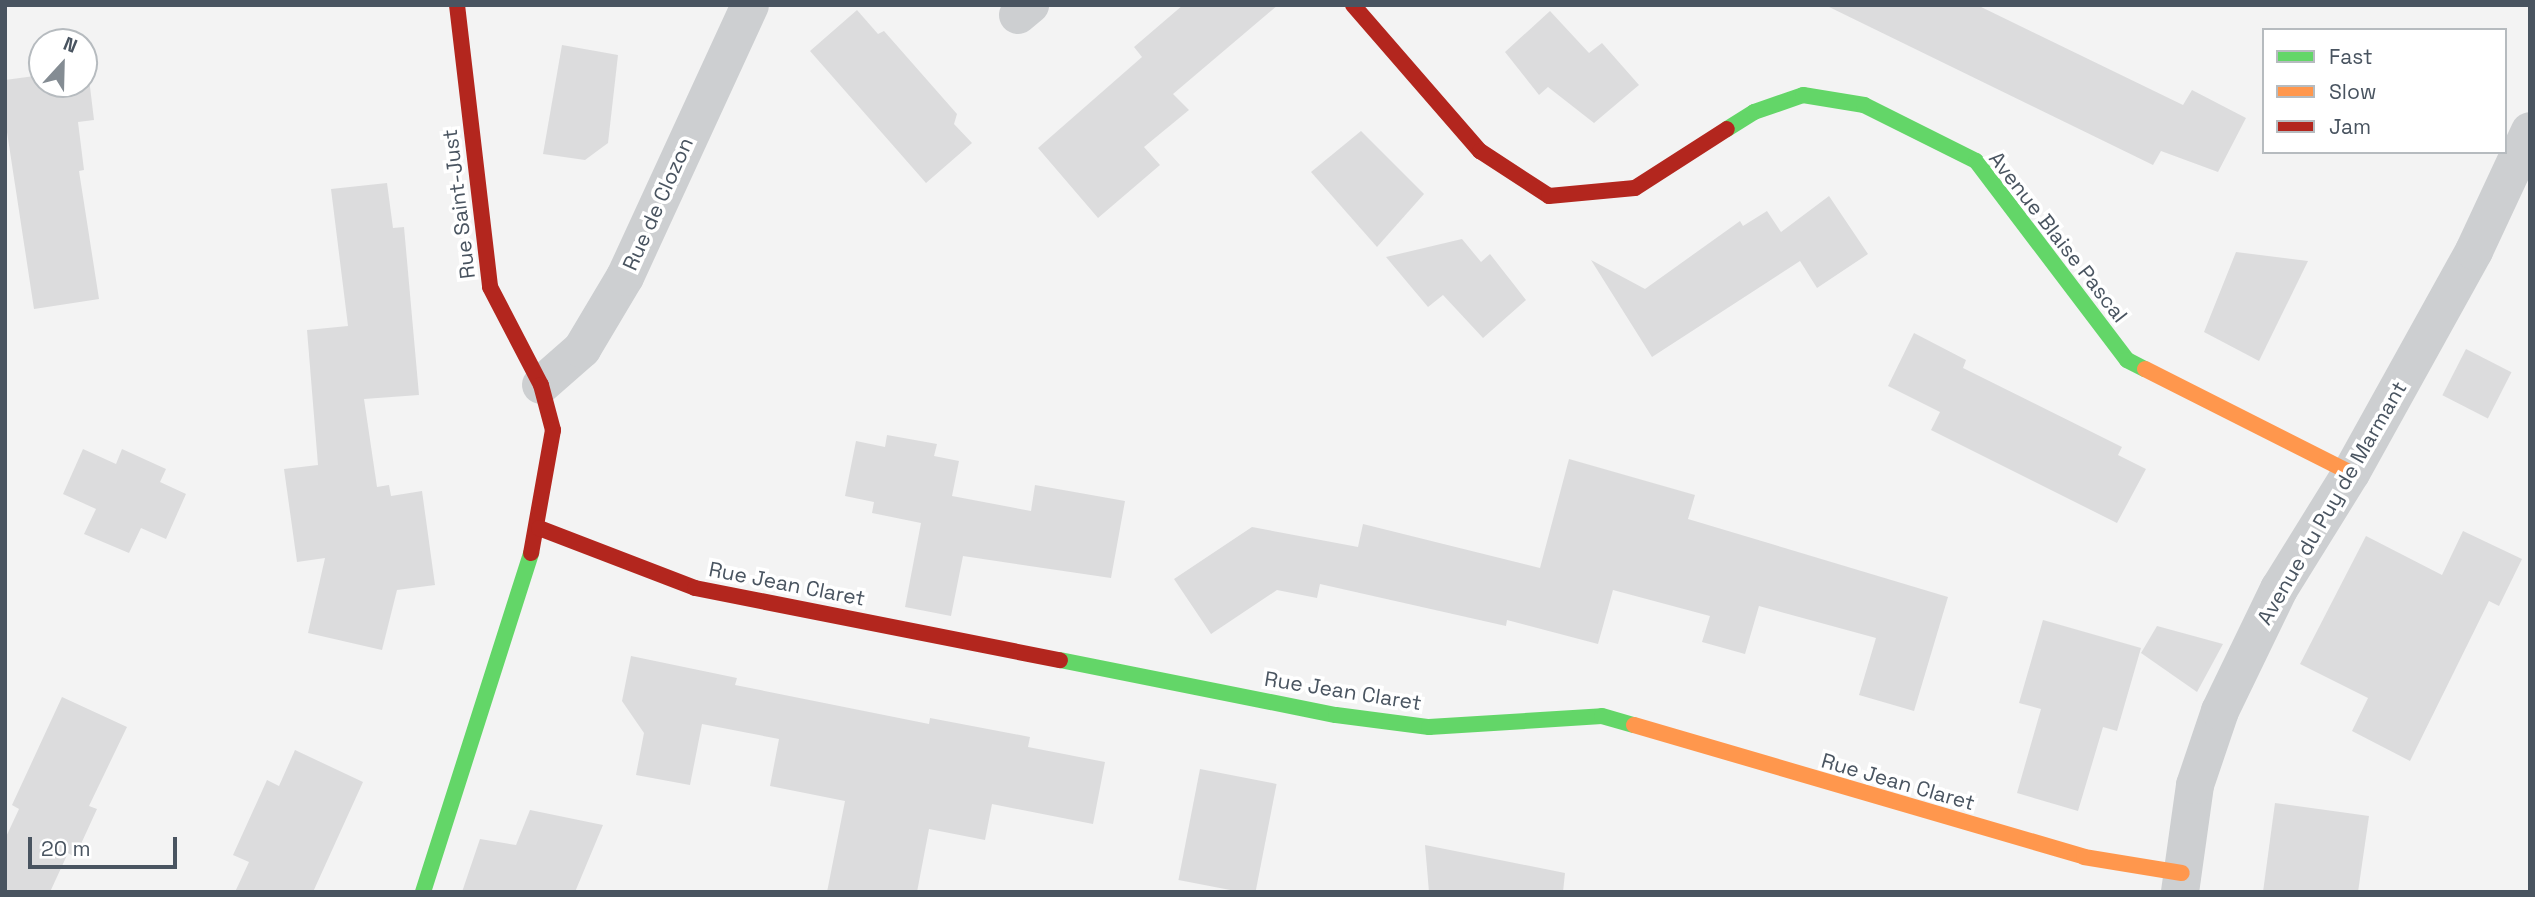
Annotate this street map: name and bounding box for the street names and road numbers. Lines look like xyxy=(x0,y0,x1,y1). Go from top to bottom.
street label: Rue Saint-Just xyxy=(437,128,481,280)
street label: Rue de Clozon xyxy=(617,134,699,274)
street label: Avenue Blaise Pascal xyxy=(1983,147,2133,327)
street label: Avenue du Puy de Marmant xyxy=(2252,377,2412,629)
street label: Rue Jean Claret xyxy=(707,557,867,611)
street label: Rue Jean Claret xyxy=(1263,666,1423,716)
street label: Rue Jean Claret xyxy=(1818,748,1978,816)

